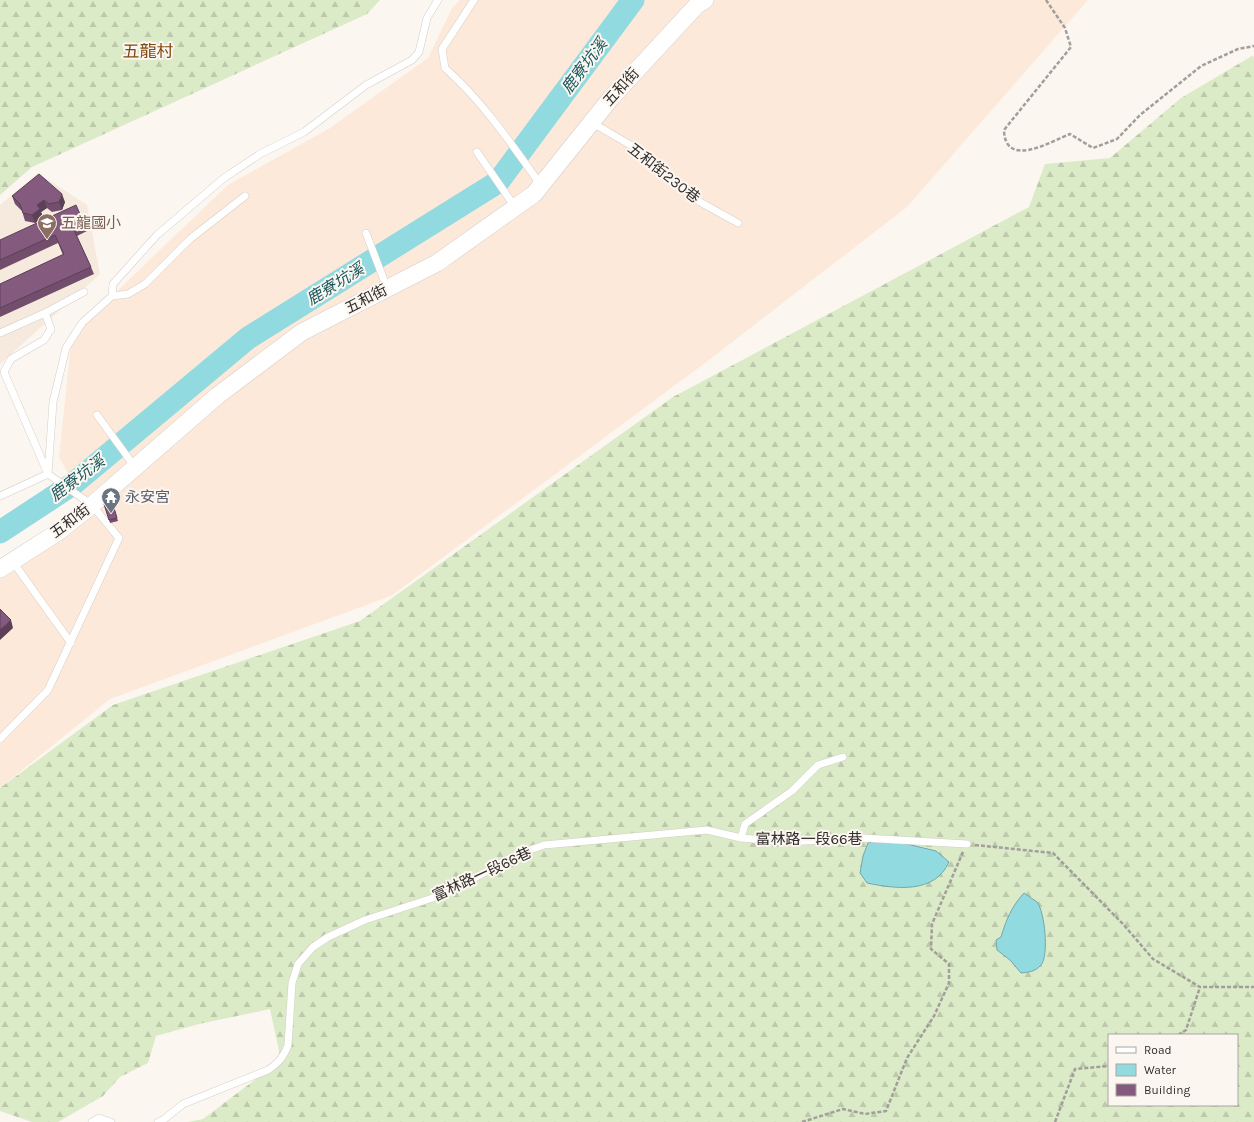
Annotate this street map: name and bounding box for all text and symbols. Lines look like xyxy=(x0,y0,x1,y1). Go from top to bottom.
water label: 鹿寮坑溪 xyxy=(557,33,612,97)
district label: 五龍村 xyxy=(123,41,174,61)
street label: 五和街 xyxy=(599,64,643,110)
street label: 五和街230巷 xyxy=(624,139,704,207)
school or university icon: 五龍國小 xyxy=(36,212,58,240)
place label: 五龍國小 xyxy=(61,214,121,232)
water label: 鹿寮坑溪 xyxy=(303,258,369,309)
street label: 五和街 xyxy=(342,281,390,317)
water label: 鹿寮坑溪 xyxy=(46,450,110,505)
temple icon: 永安宮 xyxy=(100,486,122,514)
place label: 永安宮 xyxy=(125,488,170,506)
street label: 五和街 xyxy=(47,500,93,542)
street label: 富林路一段66巷 xyxy=(755,830,863,848)
street label: 富林路一段66巷 xyxy=(430,843,534,905)
legend xyxy=(1108,1034,1238,1106)
text: Road xyxy=(1144,1043,1172,1057)
text: Water xyxy=(1144,1063,1177,1077)
text: Building xyxy=(1144,1083,1191,1097)

